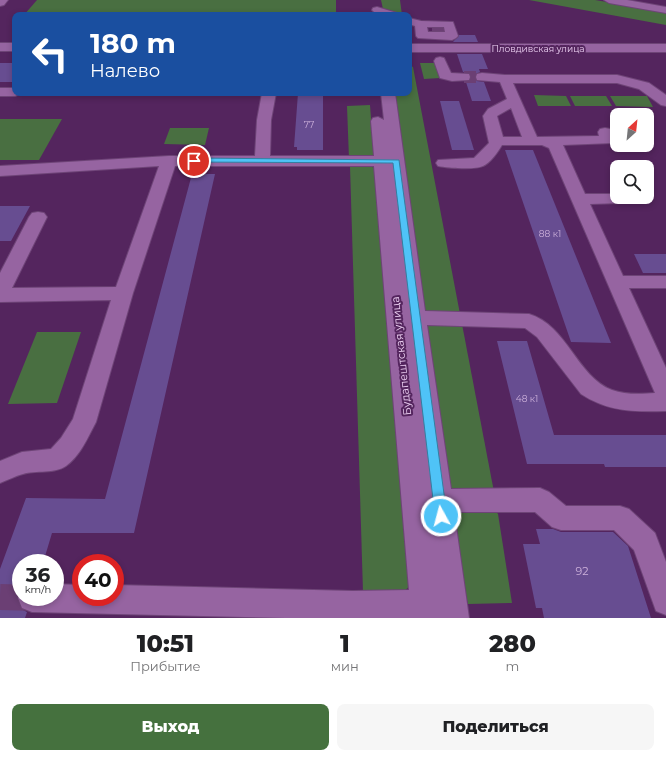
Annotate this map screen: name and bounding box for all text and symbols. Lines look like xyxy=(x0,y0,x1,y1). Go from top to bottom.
text: 180 m xyxy=(90,26,176,60)
icon: left xyxy=(24,28,76,80)
street label: Пловдивская улица xyxy=(491,43,585,54)
text: Налево xyxy=(90,60,160,82)
north arrow xyxy=(610,108,654,152)
map controls xyxy=(610,108,654,204)
house number: 77 xyxy=(304,119,314,130)
pin xyxy=(177,144,211,178)
icon: arrive xyxy=(183,150,205,172)
button: search xyxy=(610,160,654,204)
house number: 88 к1 xyxy=(539,228,561,239)
street label: Будапештская улица xyxy=(388,296,414,416)
house number: 48 к1 xyxy=(516,393,538,404)
position arrow xyxy=(420,495,462,537)
speed limit sign: 40 xyxy=(72,554,124,606)
text: 36 xyxy=(26,563,50,587)
house number: 92 xyxy=(576,564,588,578)
text: km/h xyxy=(25,583,51,596)
text: 10:51 xyxy=(137,629,194,658)
text: 1 xyxy=(340,629,350,658)
text: 280 xyxy=(489,629,536,658)
text: Прибытие xyxy=(130,658,201,674)
text: мин xyxy=(331,658,359,674)
text: m xyxy=(506,658,519,674)
button: Выход xyxy=(12,704,329,750)
button: Поделиться xyxy=(337,704,654,750)

